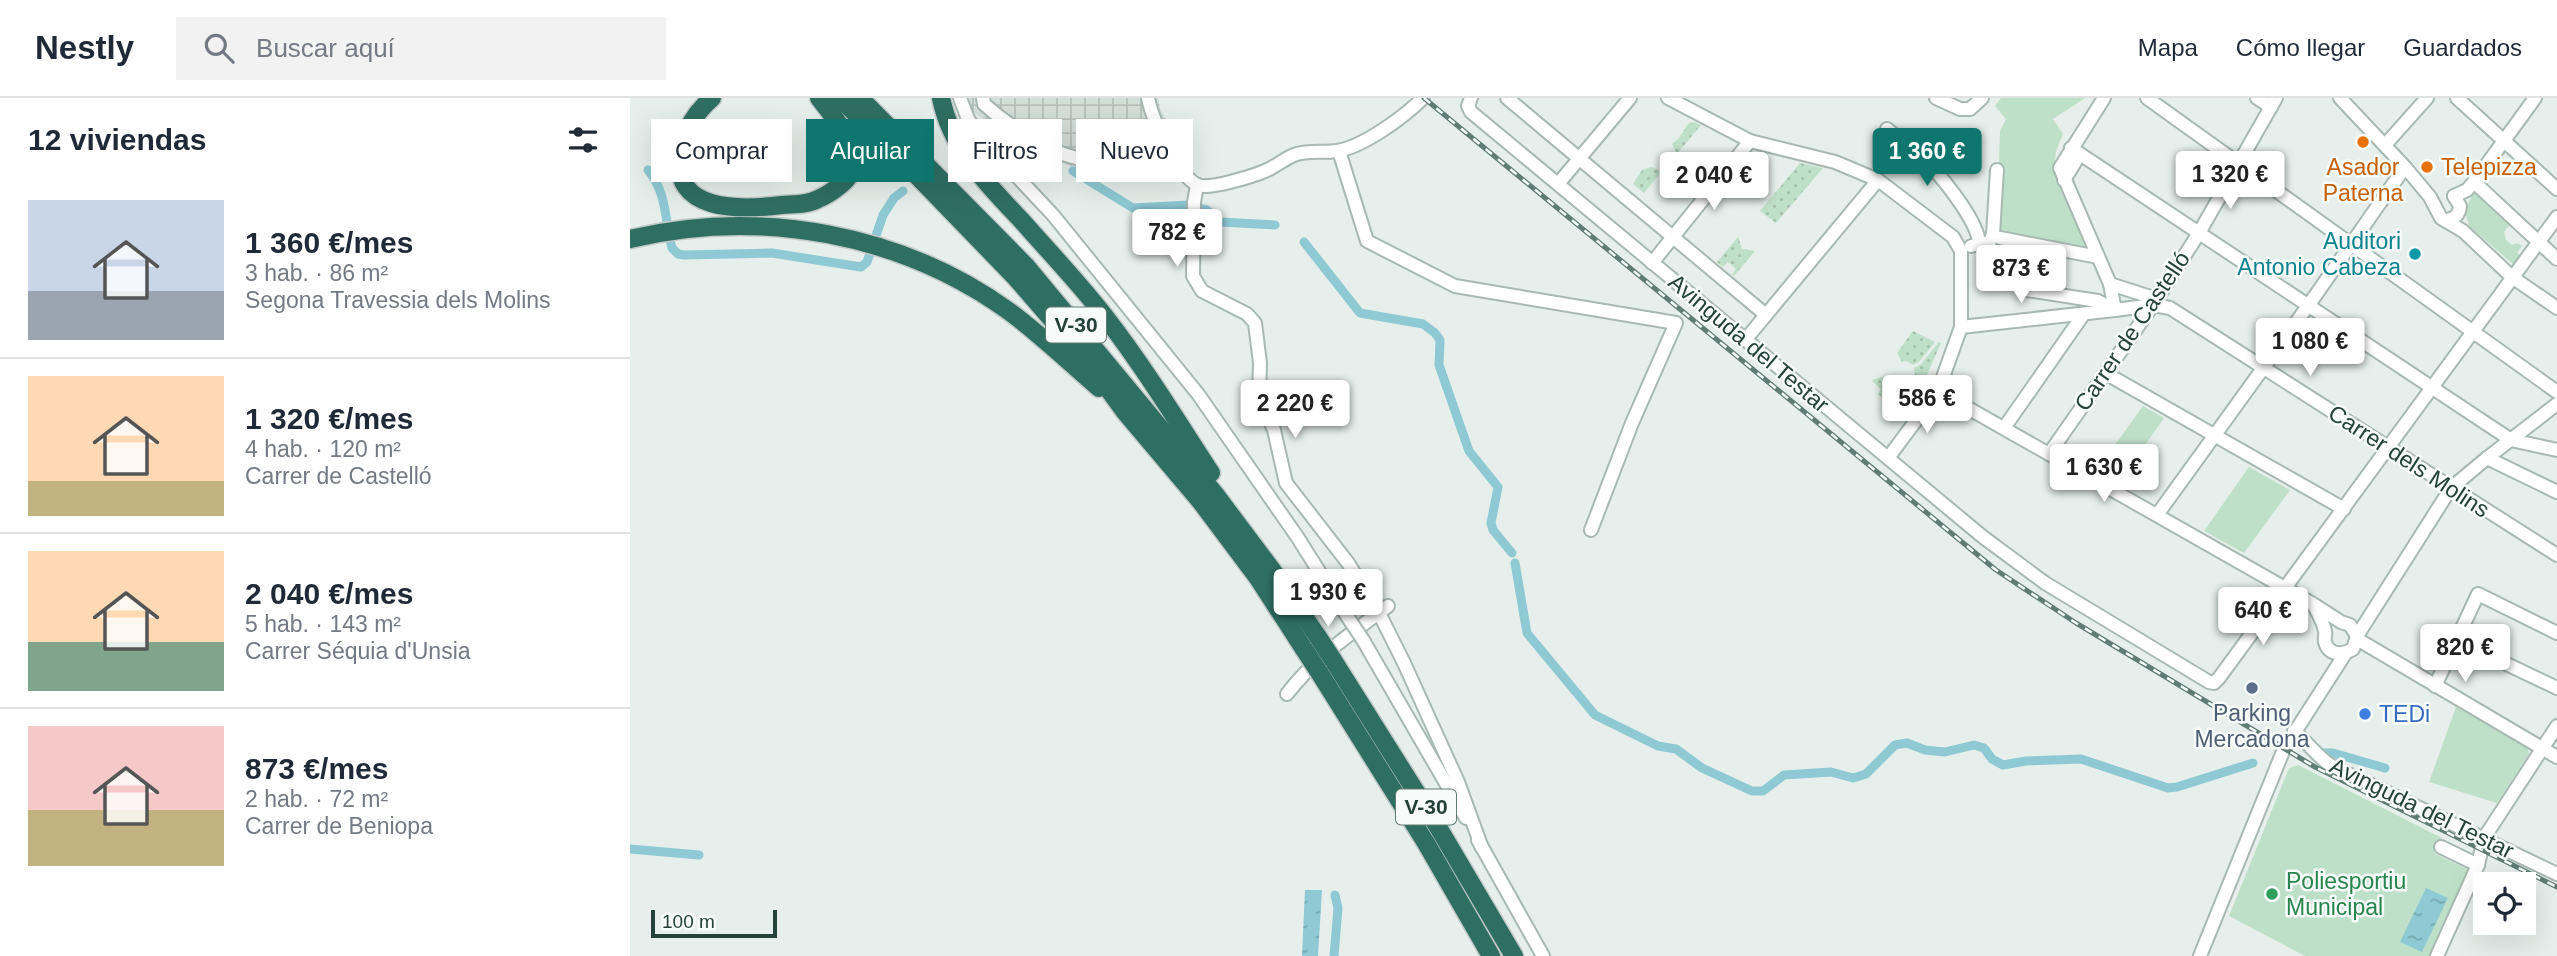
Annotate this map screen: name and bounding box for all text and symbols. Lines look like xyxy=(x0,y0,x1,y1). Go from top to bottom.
search box xyxy=(176,17,666,80)
text: Nestly xyxy=(35,29,134,66)
icon: search xyxy=(200,29,238,67)
text: Buscar aquí xyxy=(256,33,395,63)
text: Mapa xyxy=(2138,34,2198,61)
text: Cómo llegar xyxy=(2236,34,2365,61)
text: Guardados xyxy=(2403,34,2522,61)
chip: Comprar xyxy=(651,119,792,182)
chip: Alquilar xyxy=(806,119,934,182)
chip: Filtros xyxy=(948,119,1062,182)
chip: Nuevo xyxy=(1076,119,1193,182)
icon: filters xyxy=(564,121,602,159)
text: 12 viviendas xyxy=(28,123,206,156)
pin: 1 360 € xyxy=(1862,129,1992,188)
marker: Asador Paterna xyxy=(2355,134,2371,150)
text: 1 360 € xyxy=(1889,138,1965,164)
pin: 2 040 € xyxy=(1649,152,1779,212)
pin: 1 320 € xyxy=(2165,152,2295,211)
place label: Asador Paterna xyxy=(2323,154,2403,206)
place label: Telepizza xyxy=(2441,154,2537,180)
marker: Telepizza xyxy=(2419,159,2435,175)
text: 1 320 € xyxy=(2192,161,2268,187)
text: 2 040 € xyxy=(1676,162,1752,188)
pin: 782 € xyxy=(1128,209,1226,269)
text: 782 € xyxy=(1148,219,1206,245)
text: 1 360 €/mes xyxy=(245,226,413,259)
icon: home xyxy=(84,228,168,312)
place label: Auditori Antonio Cabeza xyxy=(2237,228,2401,280)
pin: 873 € xyxy=(1972,246,2070,305)
street label: Carrer de Castelló xyxy=(2069,246,2195,416)
marker: Auditori Antonio Cabeza xyxy=(2407,246,2423,262)
text: 873 € xyxy=(1992,255,2050,281)
text: 3 hab. · 86 m² xyxy=(245,260,388,286)
street label: Avinguda del Testar xyxy=(1664,268,1835,418)
text: Segona Travessia dels Molins xyxy=(245,287,551,313)
road number: V-30 xyxy=(1046,308,1106,342)
pin: 1 080 € xyxy=(2245,318,2375,378)
text: 1 080 € xyxy=(2272,328,2348,354)
pin: 586 € xyxy=(1878,376,1976,435)
pin: 2 220 € xyxy=(1230,380,1360,440)
text: 586 € xyxy=(1898,385,1956,411)
text: 2 220 € xyxy=(1257,390,1333,416)
street label: Carrer dels Molins xyxy=(2324,399,2494,523)
text: 1 320 €/mes xyxy=(245,402,413,435)
icon: home xyxy=(84,404,168,488)
text: 4 hab. · 120 m² xyxy=(245,436,401,462)
pin: 1 630 € xyxy=(2039,444,2169,504)
text: 1 630 € xyxy=(2066,454,2142,480)
text: Carrer de Castelló xyxy=(245,463,432,489)
pin: 1 930 € xyxy=(1263,570,1393,629)
text: 2 040 €/mes xyxy=(245,577,413,610)
icon: home xyxy=(84,579,168,663)
text: 1 930 € xyxy=(1290,579,1366,605)
pin: 640 € xyxy=(2214,588,2312,647)
text: 640 € xyxy=(2234,597,2292,623)
text: 5 hab. · 143 m² xyxy=(245,611,401,637)
pin: 820 € xyxy=(2416,624,2514,684)
text: 820 € xyxy=(2436,634,2494,660)
text: Carrer Séquia d'Unsia xyxy=(245,638,471,664)
marker: Parking Mercadona xyxy=(2244,680,2260,696)
place label: Parking Mercadona xyxy=(2194,700,2310,752)
place label: TEDi xyxy=(2379,701,2430,727)
marker: TEDi xyxy=(2357,706,2373,722)
text: 873 €/mes xyxy=(245,752,388,785)
street label: Avinguda del Testar xyxy=(2326,752,2518,864)
icon: home xyxy=(84,754,168,838)
text: 2 hab. · 72 m² xyxy=(245,786,388,812)
road number: V-30 xyxy=(1396,790,1456,824)
text: Carrer de Beniopa xyxy=(245,813,433,839)
place label: Poliesportiu Municipal xyxy=(2286,868,2406,920)
map controls xyxy=(2473,872,2536,935)
button: locate xyxy=(2473,872,2536,935)
marker: Poliesportiu Municipal xyxy=(2264,886,2280,902)
scale bar xyxy=(651,907,777,939)
text: 100 m xyxy=(662,911,715,932)

